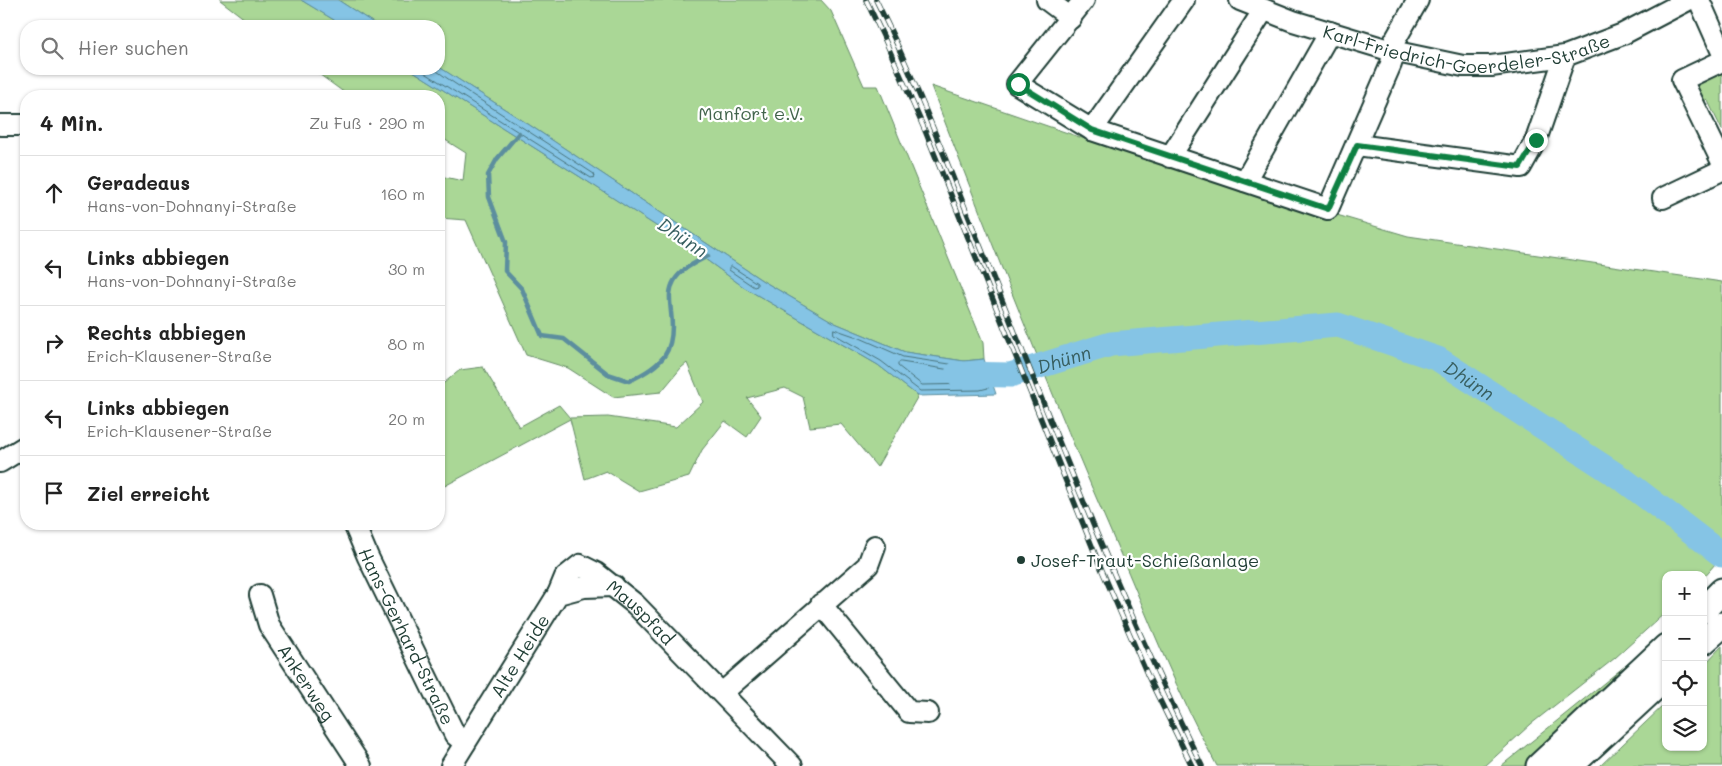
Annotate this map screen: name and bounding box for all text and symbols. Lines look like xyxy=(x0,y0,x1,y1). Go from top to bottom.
street label: Karl-Friedrich-Goerdeler-Straße xyxy=(1320,19,1613,78)
search box xyxy=(20,20,445,75)
icon: search xyxy=(38,34,66,62)
text: Hier suchen xyxy=(78,35,189,60)
route start xyxy=(1007,73,1030,96)
park label: Manfort e.V. xyxy=(698,101,804,125)
text: 4 Min. xyxy=(40,109,103,136)
text: Zu Fuß · 290 m xyxy=(309,112,425,133)
route end xyxy=(1525,129,1548,152)
text: Geradeaus xyxy=(87,170,190,195)
icon: ahead xyxy=(40,179,68,207)
text: 160 m xyxy=(380,183,425,204)
text: Hans-von-Dohnanyi-Straße xyxy=(87,195,297,216)
water label: Dhünn xyxy=(653,211,713,263)
text: Links abbiegen xyxy=(87,245,229,270)
icon: left xyxy=(40,254,68,282)
text: 30 m xyxy=(388,258,425,279)
text: Hans-von-Dohnanyi-Straße xyxy=(87,270,297,291)
text: Rechts abbiegen xyxy=(87,320,246,345)
icon: right xyxy=(40,329,68,357)
text: 80 m xyxy=(388,333,425,354)
water label: Dhünn xyxy=(1033,339,1094,379)
text: Erich-Klausener-Straße xyxy=(87,345,272,366)
water label: Dhünn xyxy=(1440,354,1500,405)
text: Links abbiegen xyxy=(87,395,229,420)
icon: left xyxy=(40,404,68,432)
text: 20 m xyxy=(388,408,425,429)
text: Erich-Klausener-Straße xyxy=(87,420,272,441)
icon: arrive xyxy=(40,479,68,507)
text: Ziel erreicht xyxy=(87,481,210,506)
street label: Hans-Gerhard-Straße xyxy=(353,544,460,729)
place label: Josef-Traut-Schießanlage xyxy=(1031,548,1259,572)
marker: Josef-Traut-Schießanlage xyxy=(1015,554,1027,566)
map controls xyxy=(1662,571,1707,751)
button: + xyxy=(1662,571,1707,616)
street label: Mauspfad xyxy=(602,574,680,650)
street label: Alte Heide xyxy=(485,609,555,702)
button: − xyxy=(1662,616,1707,661)
street label: Ankerweg xyxy=(272,639,341,726)
button: locate xyxy=(1662,661,1707,706)
button: layers xyxy=(1662,706,1707,751)

